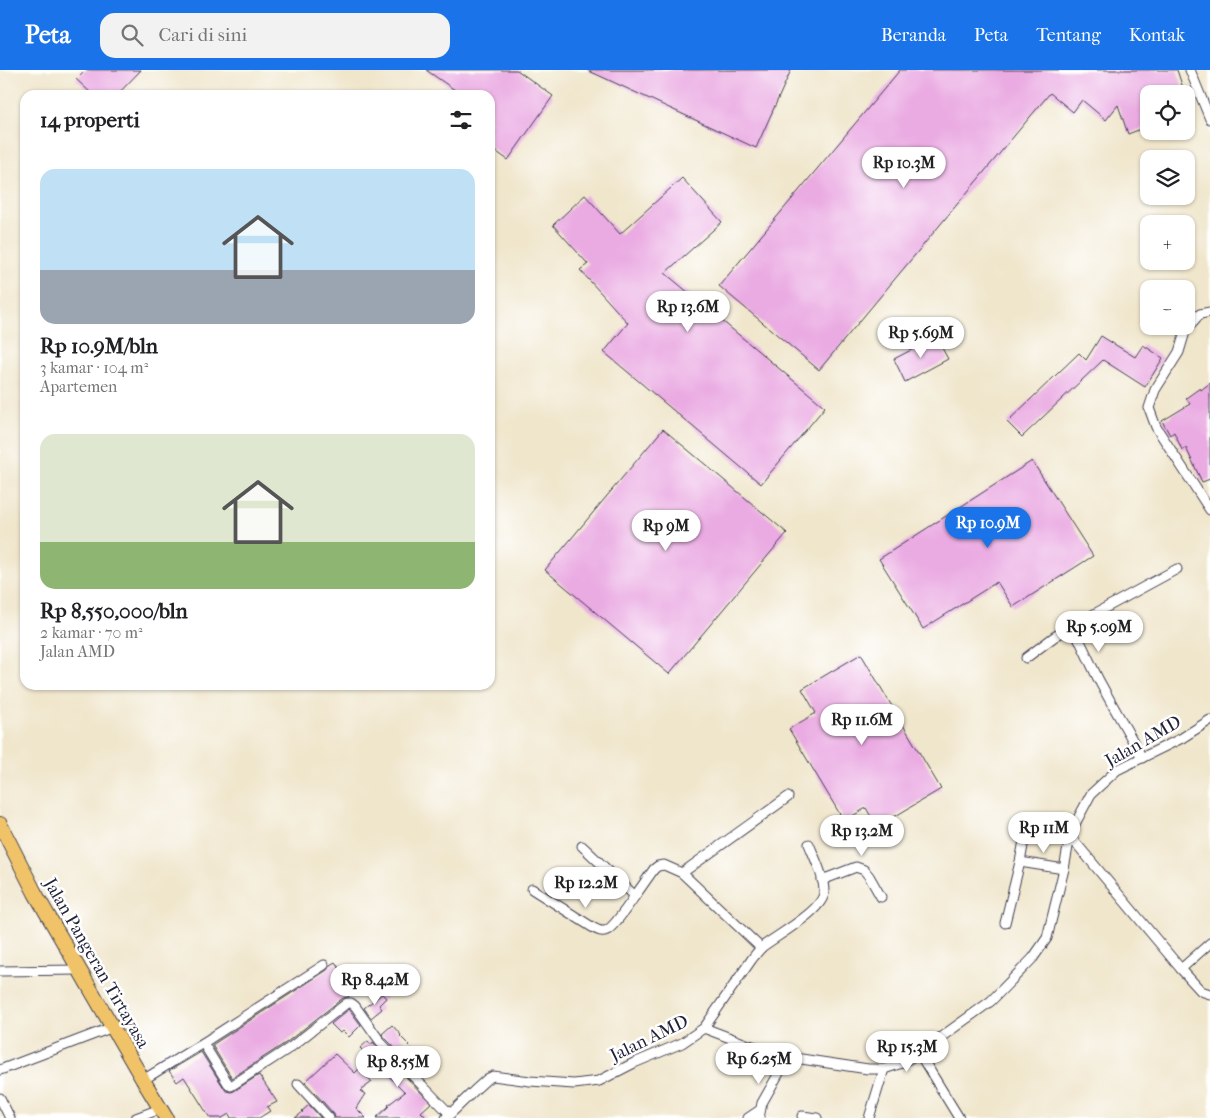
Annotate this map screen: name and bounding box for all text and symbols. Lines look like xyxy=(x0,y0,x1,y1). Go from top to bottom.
search box xyxy=(100,13,450,58)
text: Peta xyxy=(25,21,70,49)
icon: search xyxy=(118,21,146,49)
text: Cari di sini xyxy=(158,24,247,46)
text: Beranda xyxy=(881,25,946,46)
text: Peta xyxy=(974,25,1008,46)
text: Tentang xyxy=(1036,25,1101,46)
text: Kontak xyxy=(1129,25,1185,46)
map controls xyxy=(1140,85,1195,335)
button: locate xyxy=(1140,85,1195,140)
icon: filters xyxy=(447,106,475,134)
text: 14 properti xyxy=(40,108,140,132)
pin: Rp 10.3M xyxy=(852,146,956,189)
button: layers xyxy=(1140,150,1195,205)
text: Rp 10.3M xyxy=(873,153,935,172)
icon: home xyxy=(213,202,303,292)
button: + xyxy=(1140,215,1195,270)
button: − xyxy=(1140,280,1195,335)
pin: Rp 13.6M xyxy=(636,290,740,333)
text: Rp 13.6M xyxy=(657,297,719,316)
pin: Rp 5.69M xyxy=(869,316,973,359)
text: Rp 5.69M xyxy=(888,323,954,342)
text: Rp 10.9M/bln xyxy=(40,334,158,358)
text: 3 kamar · 104 m² xyxy=(40,358,148,377)
text: Apartemen xyxy=(40,377,117,396)
icon: home xyxy=(213,467,303,557)
pin: Rp 10.9M xyxy=(936,506,1040,549)
pin: Rp 9M xyxy=(631,510,701,552)
text: Rp 10.9M xyxy=(956,513,1020,532)
text: Rp 9M xyxy=(643,516,689,535)
text: Rp 8,550,000/bln xyxy=(40,599,188,623)
pin: Rp 5.09M xyxy=(1047,610,1151,653)
text: Rp 5.09M xyxy=(1066,617,1132,636)
text: 2 kamar · 70 m² xyxy=(40,623,143,642)
text: Jalan AMD xyxy=(40,642,115,661)
pin: Rp 11.6M xyxy=(810,704,914,746)
text: Rp 11.6M xyxy=(831,710,893,729)
street label: Jalan AMD xyxy=(1100,711,1185,773)
pin: Rp 11M xyxy=(1003,812,1085,854)
pin: Rp 13.2M xyxy=(810,814,914,857)
text: Rp 11M xyxy=(1019,818,1069,837)
text: Rp 13.2M xyxy=(831,821,893,840)
pin: Rp 12.2M xyxy=(534,866,638,909)
street label: Jalan Pangeran Tirtayasa xyxy=(38,873,154,1052)
text: Rp 12.2M xyxy=(554,873,618,892)
pin: Rp 8.42M xyxy=(323,964,427,1006)
text: Rp 8.42M xyxy=(341,970,409,989)
street label: Jalan AMD xyxy=(605,1011,692,1067)
pin: Rp 15.3M xyxy=(855,1030,959,1073)
text: Rp 15.3M xyxy=(877,1037,937,1056)
pin: Rp 6.25M xyxy=(707,1042,811,1085)
pin: Rp 8.55M xyxy=(346,1046,450,1088)
text: Rp 6.25M xyxy=(726,1049,792,1068)
text: Rp 8.55M xyxy=(367,1052,429,1071)

